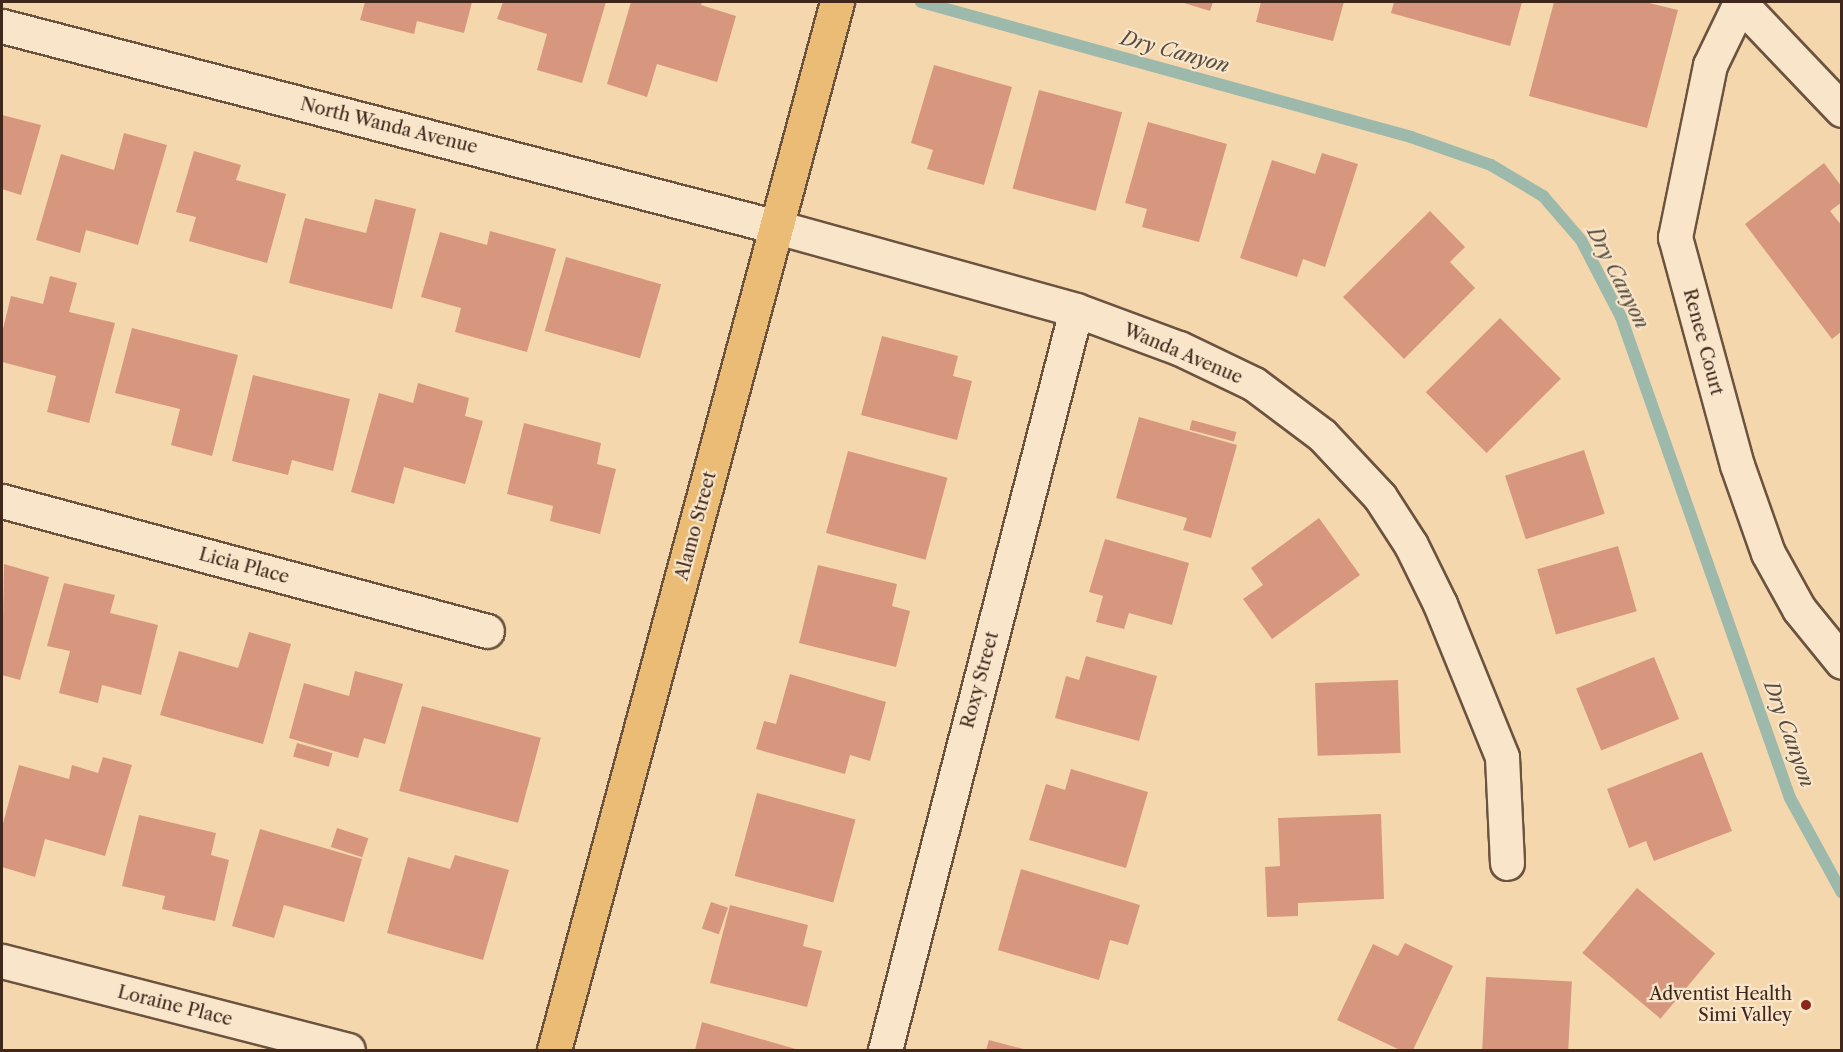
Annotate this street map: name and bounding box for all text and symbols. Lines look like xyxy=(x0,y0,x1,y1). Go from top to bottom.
water label: Dry Canyon xyxy=(1118,26,1232,78)
street label: North Wanda Avenue xyxy=(297,93,481,159)
water label: Dry Canyon xyxy=(1582,223,1654,333)
street label: Renee Court xyxy=(1678,286,1728,398)
street label: Wanda Avenue xyxy=(1120,319,1246,389)
street label: Alamo Street xyxy=(671,469,721,583)
street label: Licia Place xyxy=(196,544,292,588)
street label: Roxy Street xyxy=(957,629,1003,731)
water label: Dry Canyon xyxy=(1759,678,1819,790)
street label: Loraine Place xyxy=(115,981,235,1031)
place label: Adventist Health Simi Valley xyxy=(1649,984,1792,1026)
marker: Adventist Health Simi Valley xyxy=(1797,996,1815,1014)

